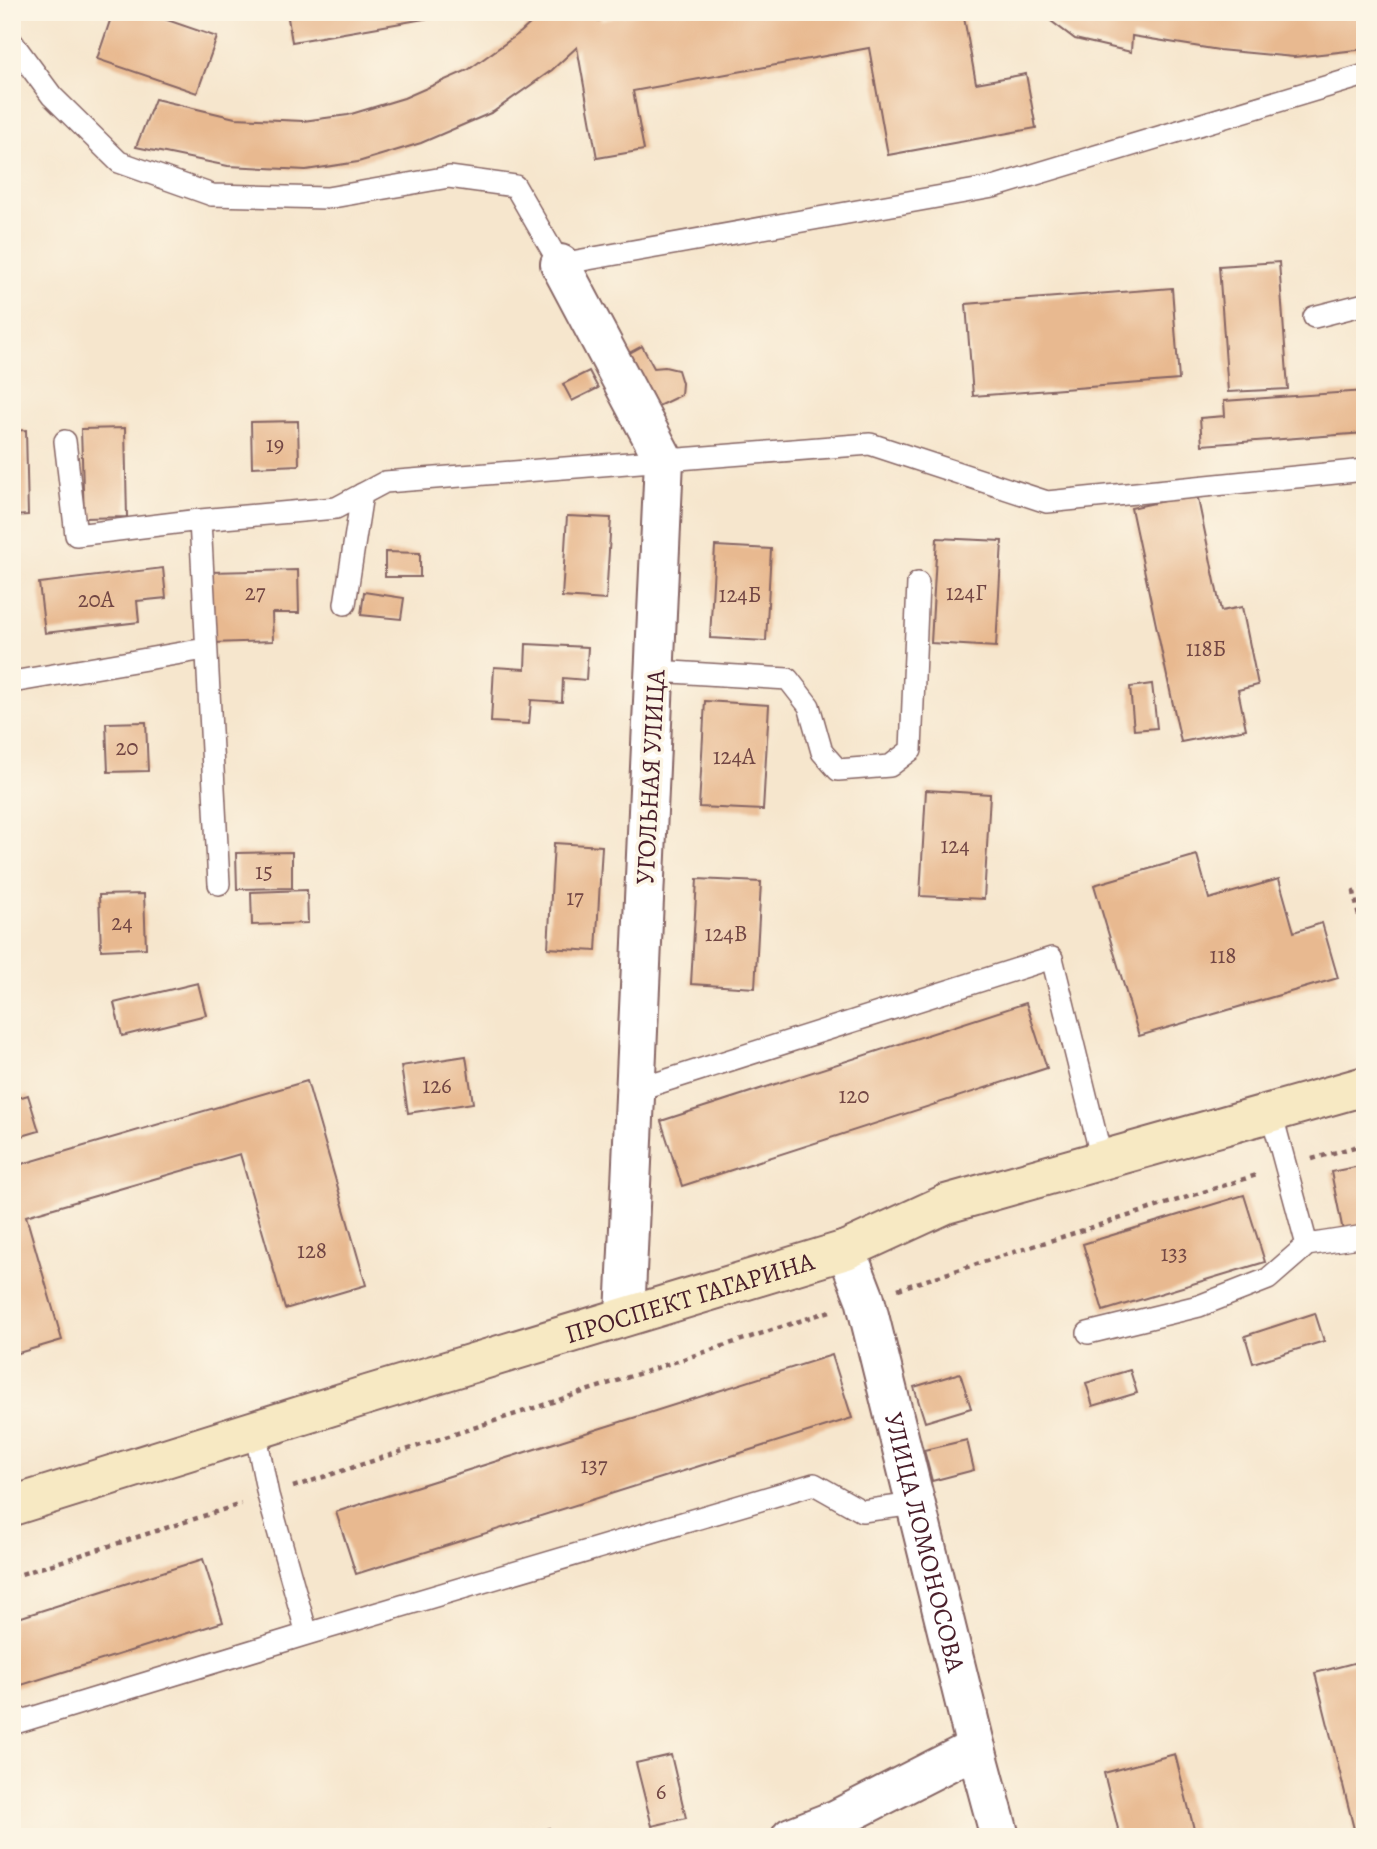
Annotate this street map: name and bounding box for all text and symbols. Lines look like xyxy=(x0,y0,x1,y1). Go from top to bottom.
house number: 19 xyxy=(266,429,284,460)
house number: 27 xyxy=(245,577,266,608)
house number: 124Г xyxy=(946,577,987,608)
house number: 124Б xyxy=(719,579,761,610)
house number: 20А xyxy=(78,584,115,615)
house number: 118Б xyxy=(1186,633,1226,664)
street label: УГОЛЬНАЯ УЛИЦА xyxy=(627,668,674,885)
house number: 20 xyxy=(115,732,139,763)
house number: 124А xyxy=(713,741,756,772)
house number: 124 xyxy=(940,830,970,861)
house number: 15 xyxy=(255,856,273,887)
house number: 17 xyxy=(566,882,584,913)
house number: 24 xyxy=(111,907,133,938)
house number: 124В xyxy=(705,918,747,949)
house number: 118 xyxy=(1210,940,1236,971)
house number: 126 xyxy=(422,1070,452,1101)
house number: 120 xyxy=(838,1080,870,1111)
house number: 128 xyxy=(297,1235,327,1266)
house number: 133 xyxy=(1160,1238,1188,1269)
street label: ПРОСПЕКТ ГАГАРИНА xyxy=(561,1243,819,1352)
street label: УЛИЦА ЛОМОНОСОВА xyxy=(876,1409,974,1677)
house number: 137 xyxy=(580,1450,608,1481)
house number: 6 xyxy=(656,1776,666,1807)

